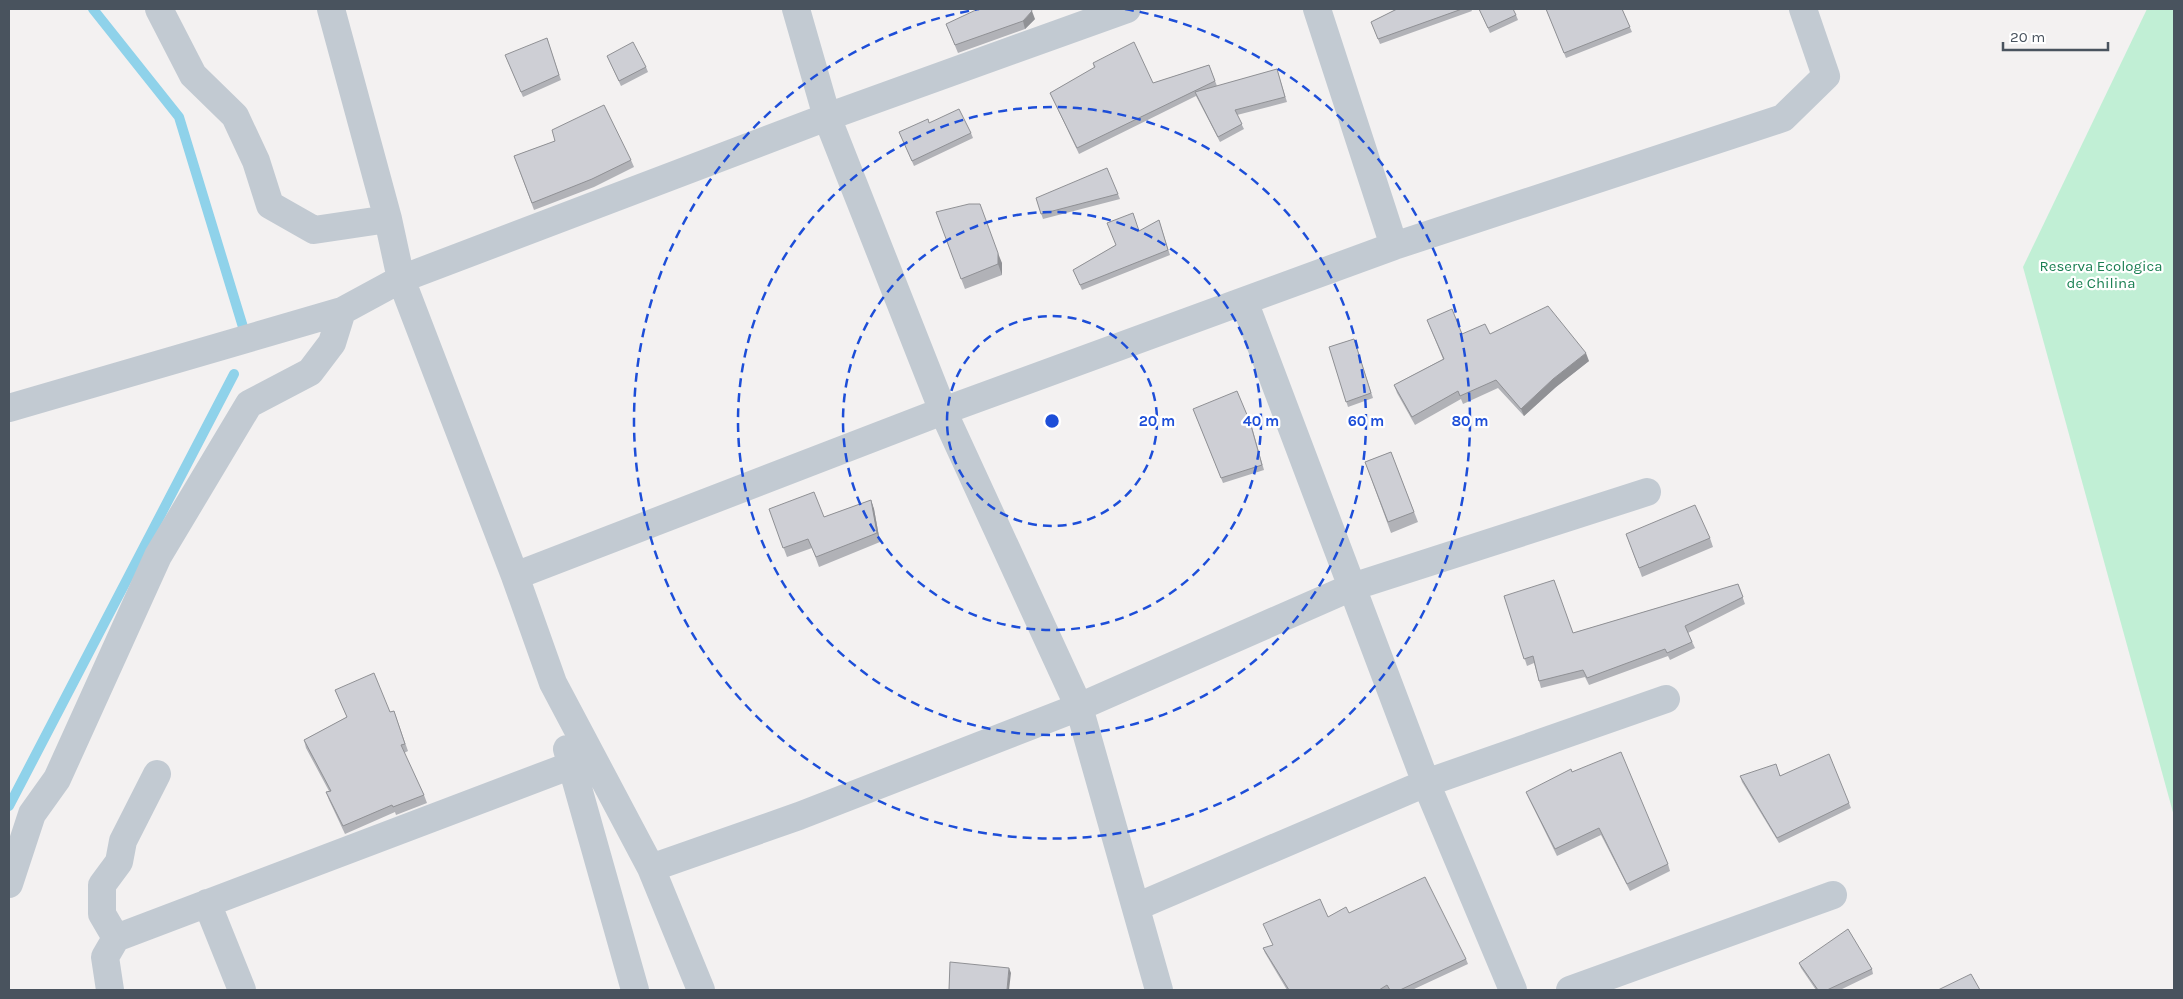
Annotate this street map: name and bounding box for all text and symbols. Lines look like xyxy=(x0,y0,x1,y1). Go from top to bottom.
scale bar xyxy=(2003,20,2108,52)
text: 20 m xyxy=(2010,28,2045,46)
park label: Reserva Ecologica de Chilina xyxy=(2040,257,2162,292)
centre of rings xyxy=(1043,412,1061,430)
text: 20 m xyxy=(1139,412,1175,430)
text: 40 m xyxy=(1243,412,1279,430)
text: 60 m xyxy=(1348,412,1384,430)
text: 80 m xyxy=(1451,412,1489,430)

